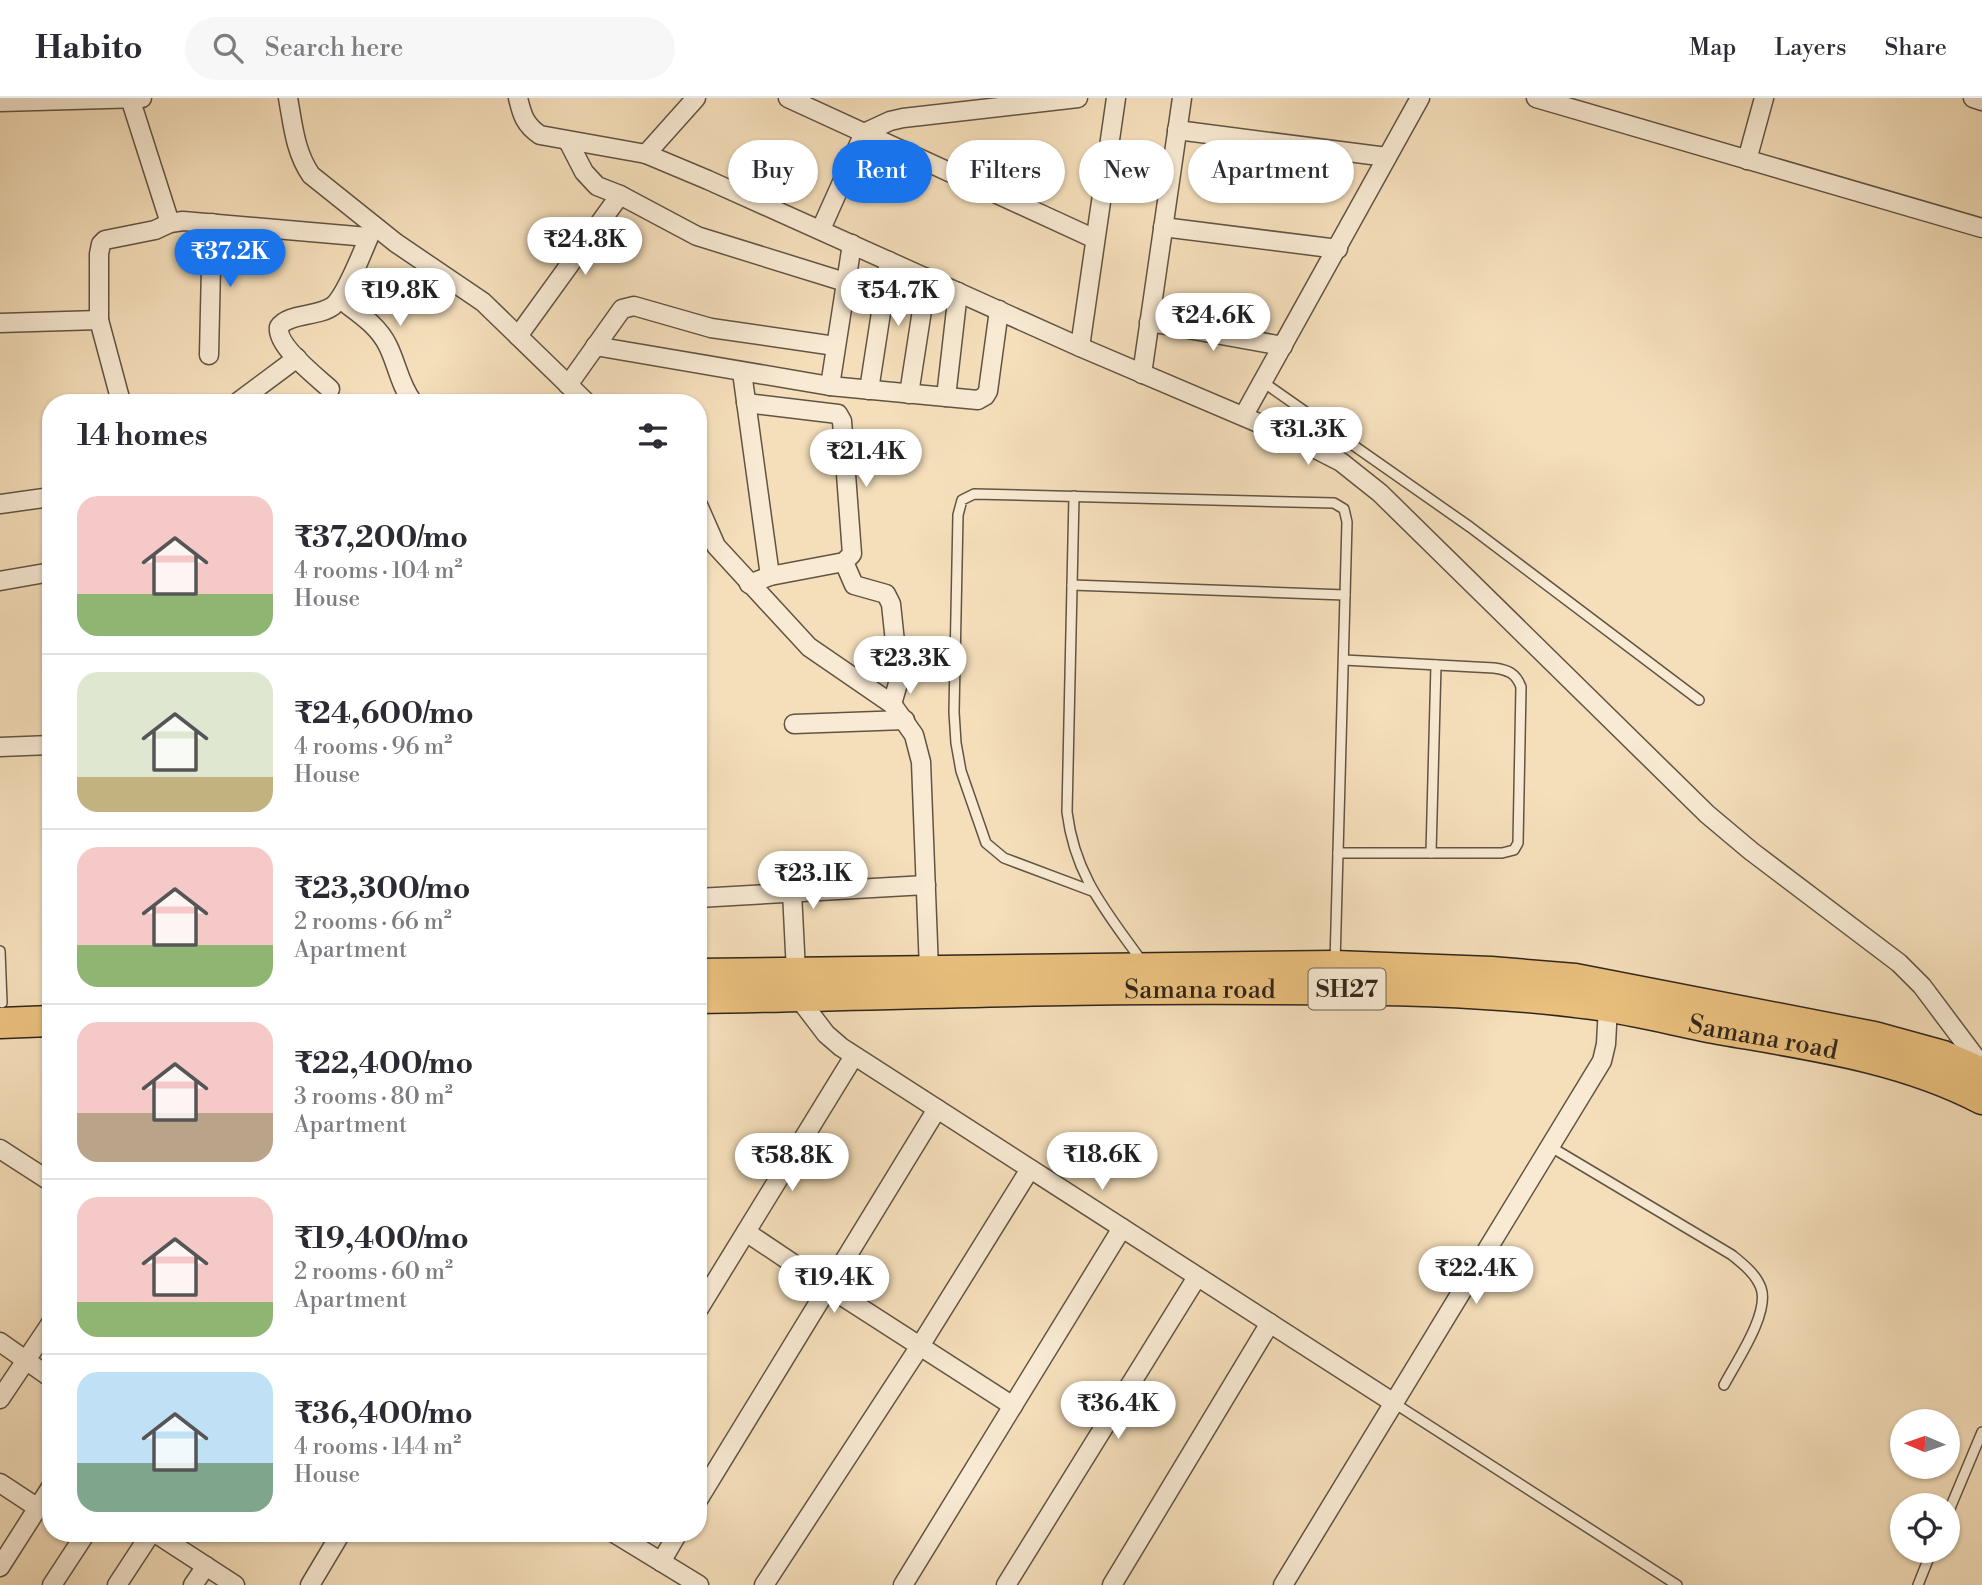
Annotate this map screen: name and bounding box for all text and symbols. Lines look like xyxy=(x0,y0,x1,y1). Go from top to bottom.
search box xyxy=(185,17,675,80)
text: Habito xyxy=(35,28,143,69)
icon: search xyxy=(209,29,247,67)
text: Search here xyxy=(265,32,404,64)
text: Map xyxy=(1689,33,1736,63)
text: Layers xyxy=(1774,33,1846,63)
text: Share xyxy=(1884,33,1947,63)
chip: Buy xyxy=(728,140,818,203)
chip: Rent xyxy=(832,140,932,203)
chip: Filters xyxy=(946,140,1065,203)
chip: New xyxy=(1079,140,1174,203)
chip: Apartment xyxy=(1188,140,1354,203)
pin: ₹24.8K xyxy=(528,218,642,277)
text: ₹24.8K xyxy=(543,226,627,254)
pin: ₹37.2K xyxy=(173,230,287,289)
text: ₹37.2K xyxy=(191,238,269,266)
pin: ₹19.8K xyxy=(343,268,457,328)
pin: ₹54.7K xyxy=(841,268,955,328)
text: ₹19.8K xyxy=(361,277,439,305)
text: ₹54.7K xyxy=(857,277,939,305)
pin: ₹24.6K xyxy=(1156,294,1270,353)
text: ₹24.6K xyxy=(1171,302,1255,330)
pin: ₹31.3K xyxy=(1251,408,1365,467)
text: ₹31.3K xyxy=(1269,416,1347,444)
text: 14 homes xyxy=(77,417,208,455)
icon: filters xyxy=(634,417,672,455)
pin: ₹21.4K xyxy=(809,430,923,489)
text: ₹21.4K xyxy=(826,438,906,466)
text: ₹37,200/mo xyxy=(294,519,468,557)
icon: home xyxy=(133,524,217,608)
text: 4 rooms · 104 m² xyxy=(294,557,463,585)
text: House xyxy=(294,585,360,613)
pin: ₹23.3K xyxy=(853,636,967,696)
text: ₹23.3K xyxy=(870,645,950,673)
text: ₹24,600/mo xyxy=(294,695,474,733)
icon: home xyxy=(133,700,217,784)
text: 4 rooms · 96 m² xyxy=(294,733,452,761)
text: House xyxy=(294,761,360,789)
pin: ₹23.1K xyxy=(756,852,870,911)
text: ₹23.1K xyxy=(774,860,852,888)
text: ₹23,300/mo xyxy=(294,870,471,908)
icon: home xyxy=(133,875,217,959)
text: 2 rooms · 66 m² xyxy=(294,908,452,936)
text: Apartment xyxy=(294,936,407,964)
road number: SH27 xyxy=(1308,968,1386,1010)
street label: Samana road xyxy=(1124,974,1276,1006)
street label: Samana road xyxy=(1685,1008,1841,1067)
text: ₹22,400/mo xyxy=(294,1045,473,1083)
icon: home xyxy=(133,1050,217,1134)
text: 3 rooms · 80 m² xyxy=(294,1083,453,1111)
text: Apartment xyxy=(294,1111,407,1139)
pin: ₹18.6K xyxy=(1045,1132,1159,1192)
pin: ₹58.8K xyxy=(735,1134,849,1193)
text: ₹18.6K xyxy=(1063,1141,1141,1169)
text: ₹58.8K xyxy=(751,1142,833,1170)
text: ₹19,400/mo xyxy=(294,1220,469,1258)
icon: home xyxy=(133,1225,217,1309)
pin: ₹22.4K xyxy=(1419,1246,1533,1306)
text: ₹22.4K xyxy=(1434,1255,1518,1283)
pin: ₹19.4K xyxy=(777,1256,891,1315)
text: 2 rooms · 60 m² xyxy=(294,1258,453,1286)
text: ₹19.4K xyxy=(794,1264,874,1292)
text: Apartment xyxy=(294,1286,407,1314)
pin: ₹36.4K xyxy=(1061,1382,1175,1441)
text: ₹36.4K xyxy=(1077,1390,1159,1418)
text: ₹36,400/mo xyxy=(294,1395,473,1433)
icon: home xyxy=(133,1400,217,1484)
north arrow xyxy=(1890,1409,1960,1479)
map controls xyxy=(1890,1409,1960,1563)
text: 4 rooms · 144 m² xyxy=(294,1433,461,1461)
text: House xyxy=(294,1461,360,1489)
button: locate xyxy=(1890,1493,1960,1563)

